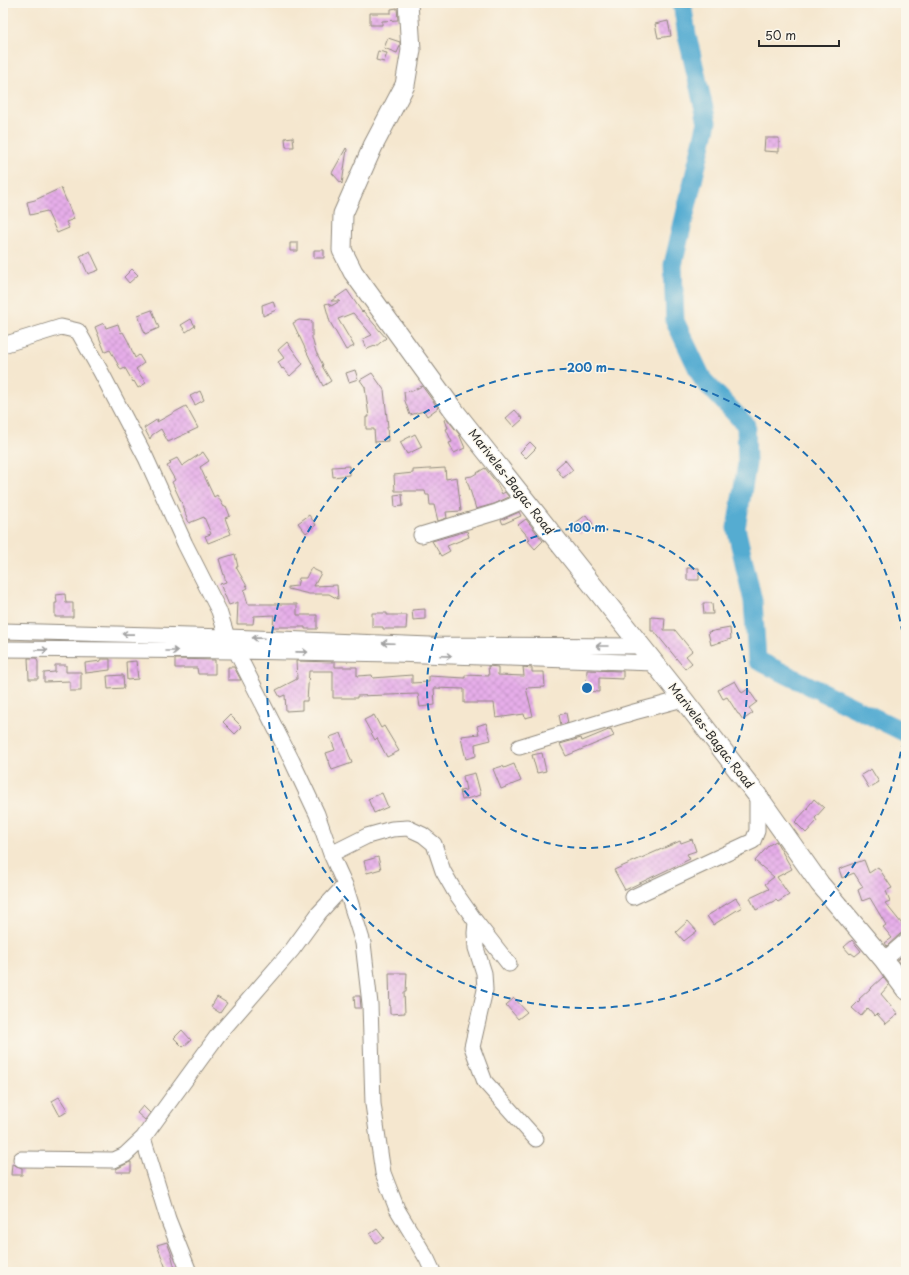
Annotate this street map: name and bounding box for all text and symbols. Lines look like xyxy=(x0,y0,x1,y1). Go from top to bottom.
scale bar xyxy=(759,22,839,48)
text: 50 m xyxy=(765,26,796,44)
text: 200 m xyxy=(567,358,607,376)
street label: Mariveles-Bagac Road xyxy=(465,425,559,538)
text: 100 m xyxy=(568,518,606,536)
one-way arrow xyxy=(122,630,135,638)
one-way arrow xyxy=(252,634,265,642)
one-way arrow xyxy=(382,640,395,647)
one-way arrow xyxy=(596,642,609,650)
one-way arrow xyxy=(35,646,48,653)
one-way arrow xyxy=(165,647,178,655)
one-way arrow xyxy=(295,648,308,656)
one-way arrow xyxy=(439,652,452,660)
street label: Mariveles-Bagac Road xyxy=(665,679,759,792)
centre of rings xyxy=(580,681,594,695)

